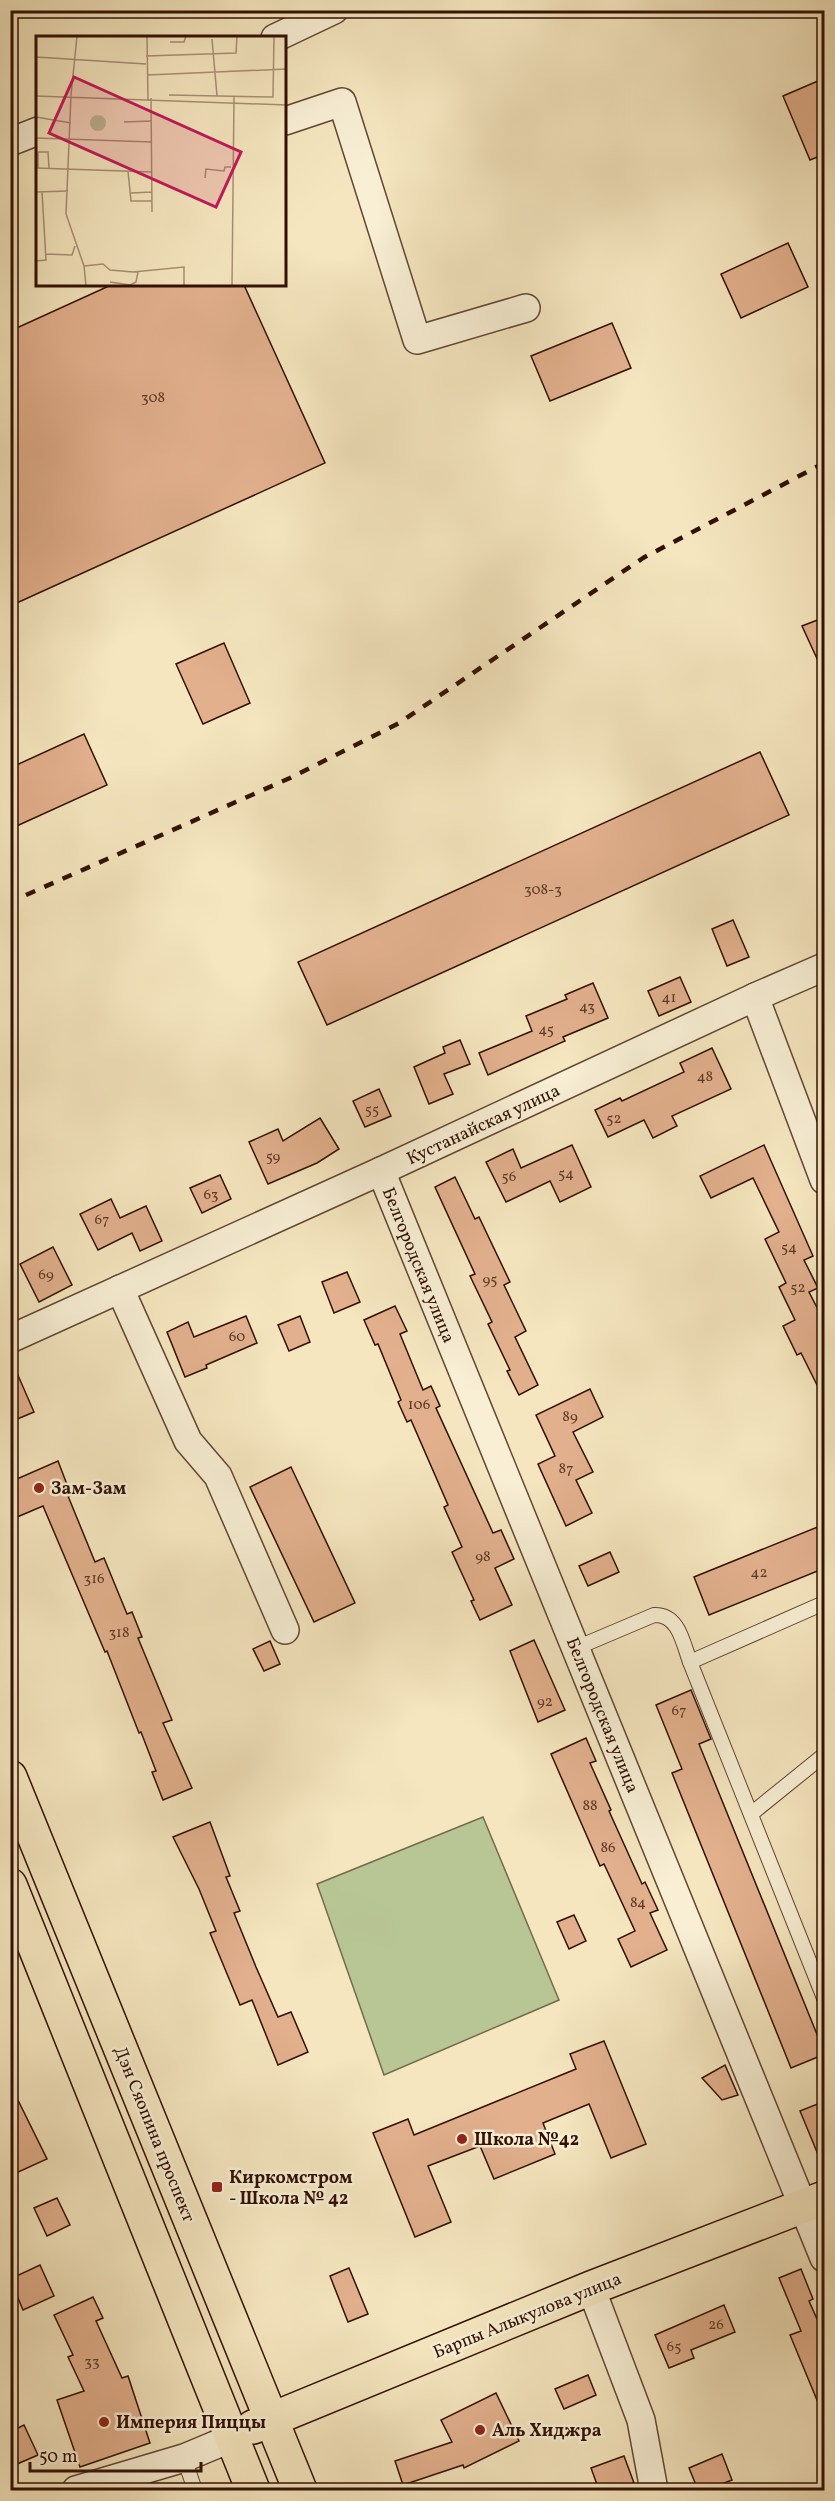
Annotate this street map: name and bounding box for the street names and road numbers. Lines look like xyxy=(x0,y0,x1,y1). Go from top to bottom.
street label: Кустанайская улица xyxy=(403,1079,564,1172)
street label: Белгородская улица xyxy=(375,1184,460,1347)
street label: Белгородская улица xyxy=(559,1634,644,1797)
street label: Дэн Сяопина проспект xyxy=(107,2043,200,2226)
street label: Барпы Алыкулова улица xyxy=(430,2267,626,2366)

